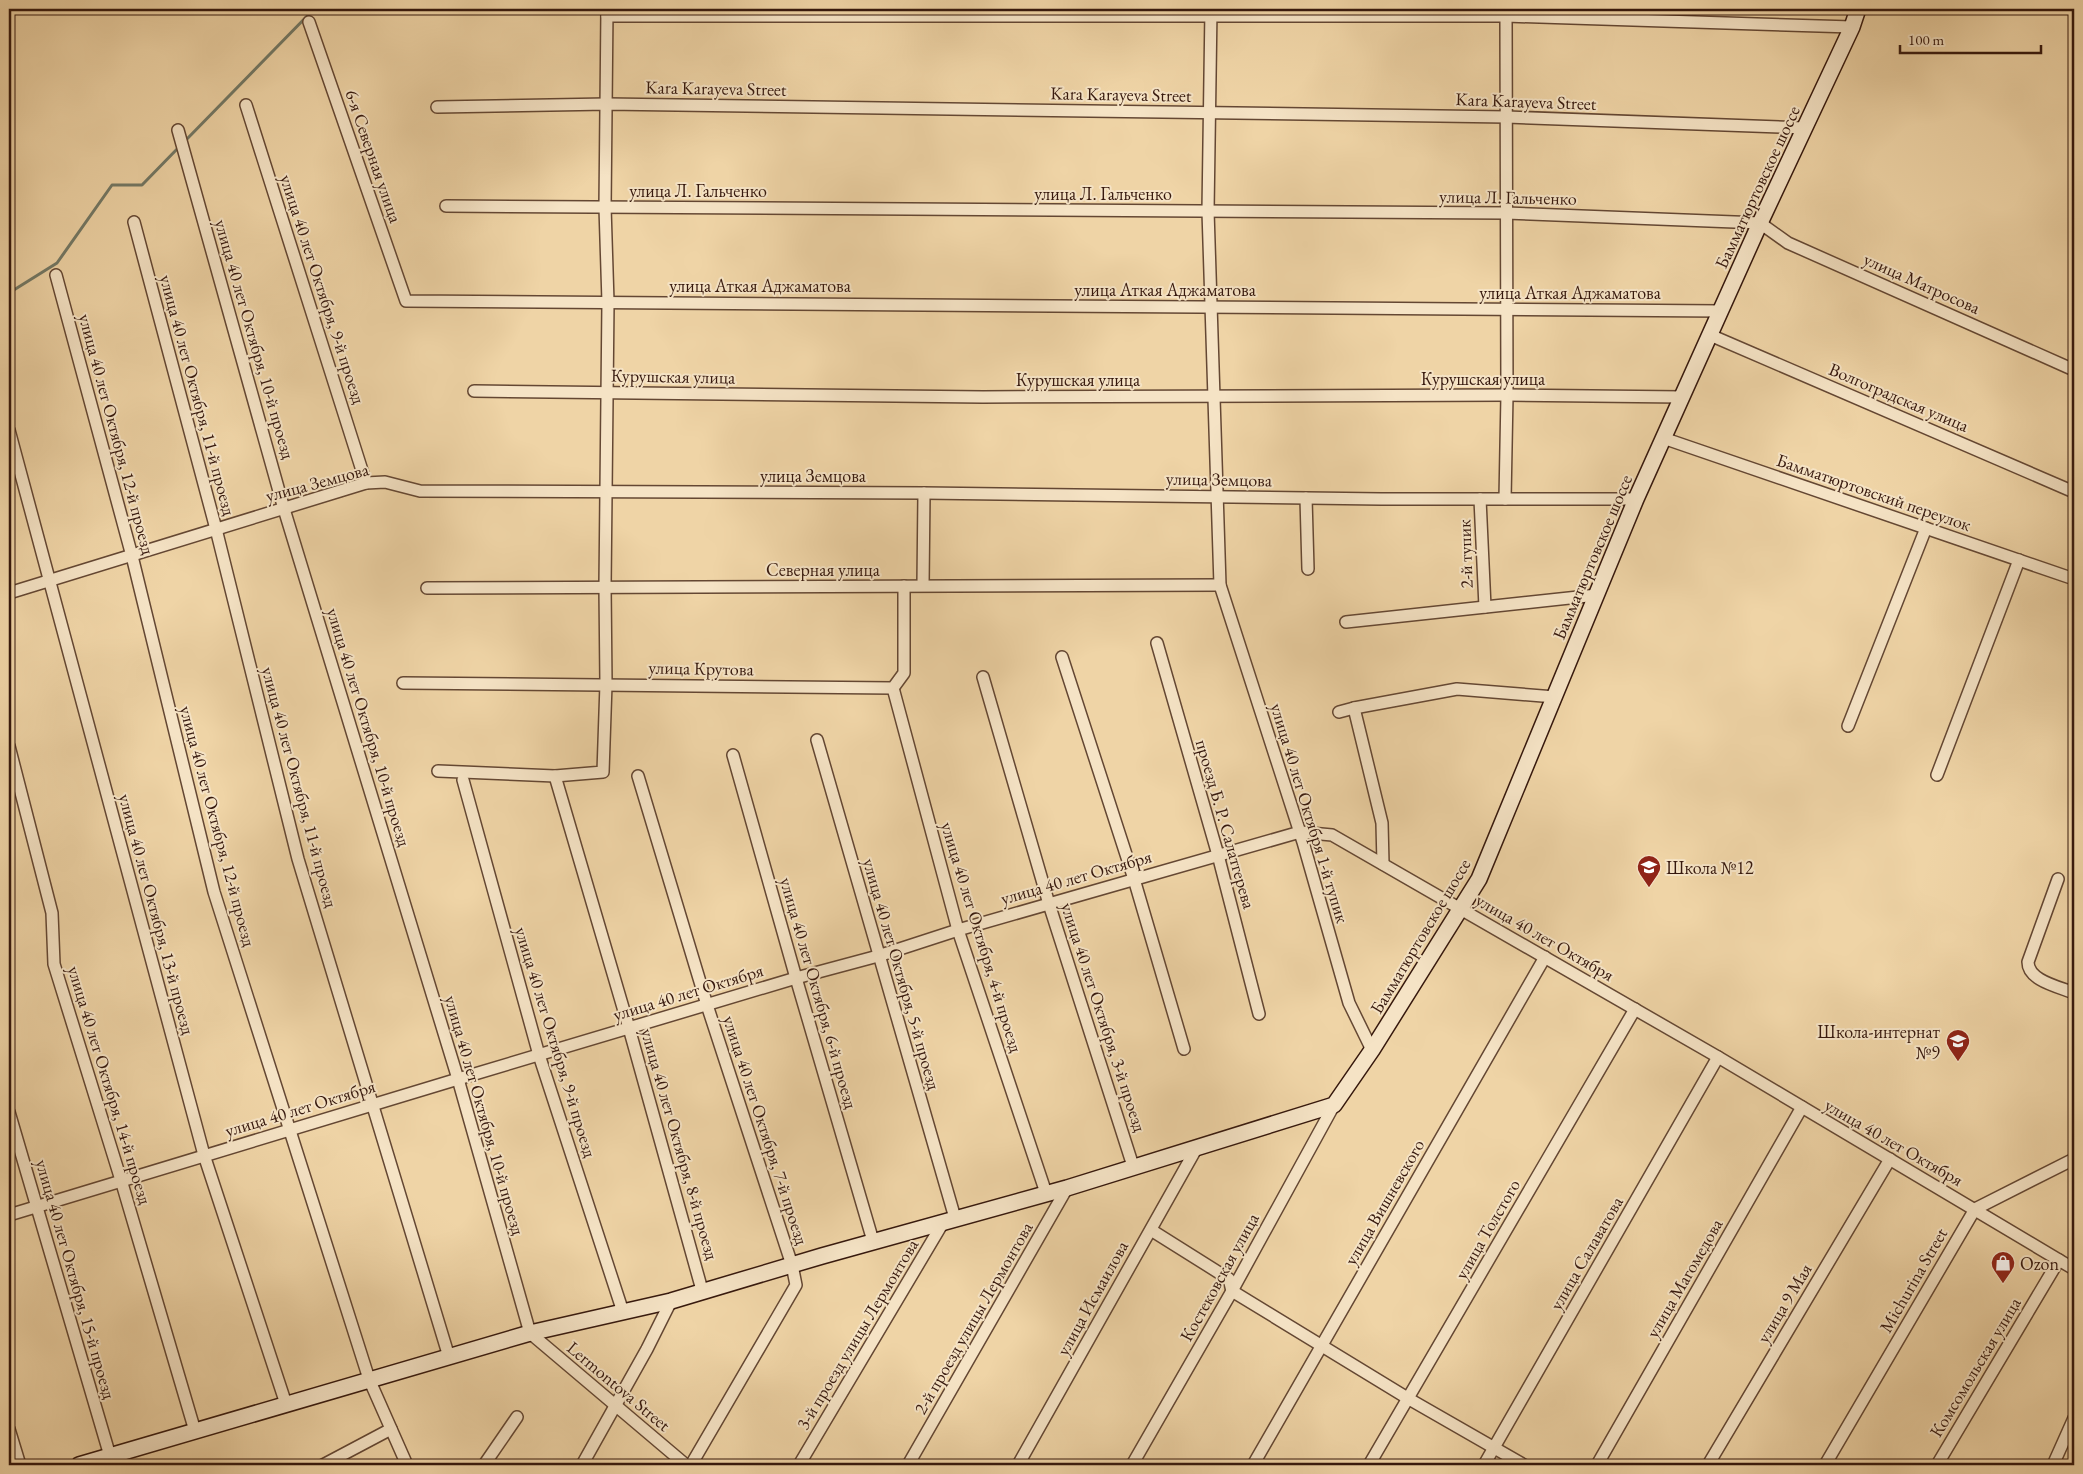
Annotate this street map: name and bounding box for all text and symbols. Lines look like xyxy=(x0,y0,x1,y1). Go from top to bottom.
scale bar xyxy=(1900,22,2042,54)
text: 100 m xyxy=(1908,30,1945,49)
street label: Kara Karayeva Street xyxy=(645,75,787,101)
street label: Kara Karayeva Street xyxy=(1050,81,1192,107)
street label: 6-я Северная улица xyxy=(340,86,408,226)
street label: Kara Karayeva Street xyxy=(1455,87,1597,115)
street label: Бамматюртовское шоссе xyxy=(1709,102,1805,272)
street label: улица 40 лет Октября, 9-й проезд xyxy=(275,171,371,407)
street label: улица Л. Гальченко xyxy=(629,179,767,202)
street label: улица Л. Гальченко xyxy=(1034,182,1172,205)
street label: улица Л. Гальченко xyxy=(1439,184,1577,210)
street label: улица 40 лет Октября, 10-й проезд xyxy=(210,216,300,462)
street label: улица Матросова xyxy=(1860,247,1985,319)
street label: улица 40 лет Октября, 11-й проезд xyxy=(155,272,241,518)
street label: улица Аткая Аджаматова xyxy=(669,274,852,297)
street label: улица Аткая Аджаматова xyxy=(1074,278,1257,301)
street label: улица Аткая Аджаматова xyxy=(1479,281,1662,304)
street label: улица 40 лет Октября, 12-й проезд xyxy=(74,311,160,557)
street label: Волгоградская улица xyxy=(1825,357,1973,437)
street label: Курушская улица xyxy=(611,363,736,389)
street label: Курушская улица xyxy=(1421,367,1546,390)
street label: Курушская улица xyxy=(1016,368,1141,391)
street label: Бамматюртовский переулок xyxy=(1774,448,1975,536)
street label: улица Земцова xyxy=(263,457,372,507)
street label: улица Земцова xyxy=(760,464,867,487)
street label: улица Земцова xyxy=(1166,467,1273,491)
street label: Бамматюртовское шоссе xyxy=(1547,471,1637,643)
street label: 2-й тупик xyxy=(1452,519,1478,589)
street label: Северная улица xyxy=(766,558,881,581)
street label: улица 40 лет Октября, 10-й проезд xyxy=(322,605,416,849)
street label: улица Крутова xyxy=(648,656,755,680)
street label: улица 40 лет Октября, 11-й проезд xyxy=(257,664,343,910)
street label: улица 40 лет Октября 1-й тупик xyxy=(1266,700,1355,926)
street label: улица 40 лет Октября, 12-й проезд xyxy=(175,703,261,949)
street label: проезд Б. Р. Салатгерева xyxy=(1191,737,1261,912)
street label: улица 40 лет Октября, 13-й проезд xyxy=(114,791,200,1037)
street label: улица 40 лет Октября, 4-й проезд xyxy=(936,819,1028,1055)
street label: улица 40 лет Октября xyxy=(998,844,1154,910)
street label: Бамматюртовское шоссе xyxy=(1365,854,1475,1018)
school or university icon: Школа №12 xyxy=(1636,854,1662,888)
street label: улица 40 лет Октября, 5-й проезд xyxy=(858,856,946,1092)
place label: Школа №12 xyxy=(1666,856,1754,879)
street label: улица 40 лет Октября, 6-й проезд xyxy=(775,875,863,1111)
street label: улица 40 лет Октября xyxy=(1472,888,1618,986)
street label: улица 40 лет Октября, 3-й проезд xyxy=(1056,899,1152,1135)
street label: улица 40 лет Октября, 9-й проезд xyxy=(510,924,602,1160)
street label: улица 40 лет Октября xyxy=(610,958,766,1026)
street label: улица 40 лет Октября, 14-й проезд xyxy=(63,963,157,1207)
street label: улица 40 лет Октября, 10-й проезд xyxy=(440,992,530,1238)
street label: улица 40 лет Октября, 7-й проезд xyxy=(718,1012,814,1248)
place label: Школа-интернат №9 xyxy=(1817,1020,1941,1064)
street label: улица 40 лет Октября, 8-й проезд xyxy=(636,1026,724,1262)
school or university icon: Школа-интернат №9 xyxy=(1945,1028,1971,1062)
street label: улица 40 лет Октября xyxy=(222,1074,378,1142)
street label: улица 40 лет Октября xyxy=(1821,1093,1967,1191)
street label: улица Вишневского xyxy=(1339,1135,1429,1269)
street label: улица 40 лет Октября, 15-й проезд xyxy=(31,1156,121,1402)
street label: улица Толстого xyxy=(1449,1175,1525,1283)
street label: улица Салаватова xyxy=(1544,1191,1628,1314)
street label: Костековская улица xyxy=(1174,1208,1264,1345)
street label: улица Магомедова xyxy=(1641,1214,1728,1342)
street label: 2-й проезд улицы Лермонтова xyxy=(908,1217,1038,1418)
street label: Michurina Street xyxy=(1874,1223,1952,1336)
street label: 3-й проезд улицы Лермонтова xyxy=(791,1234,924,1434)
street label: улица Исмаилова xyxy=(1051,1236,1133,1359)
shop icon: Ozon xyxy=(1990,1250,2016,1284)
place label: Ozon xyxy=(2020,1252,2059,1275)
street label: улица 9 Мая xyxy=(1751,1259,1817,1347)
street label: Комсомольская улица xyxy=(1924,1292,2026,1441)
street label: Lermontova Street xyxy=(563,1336,676,1436)

